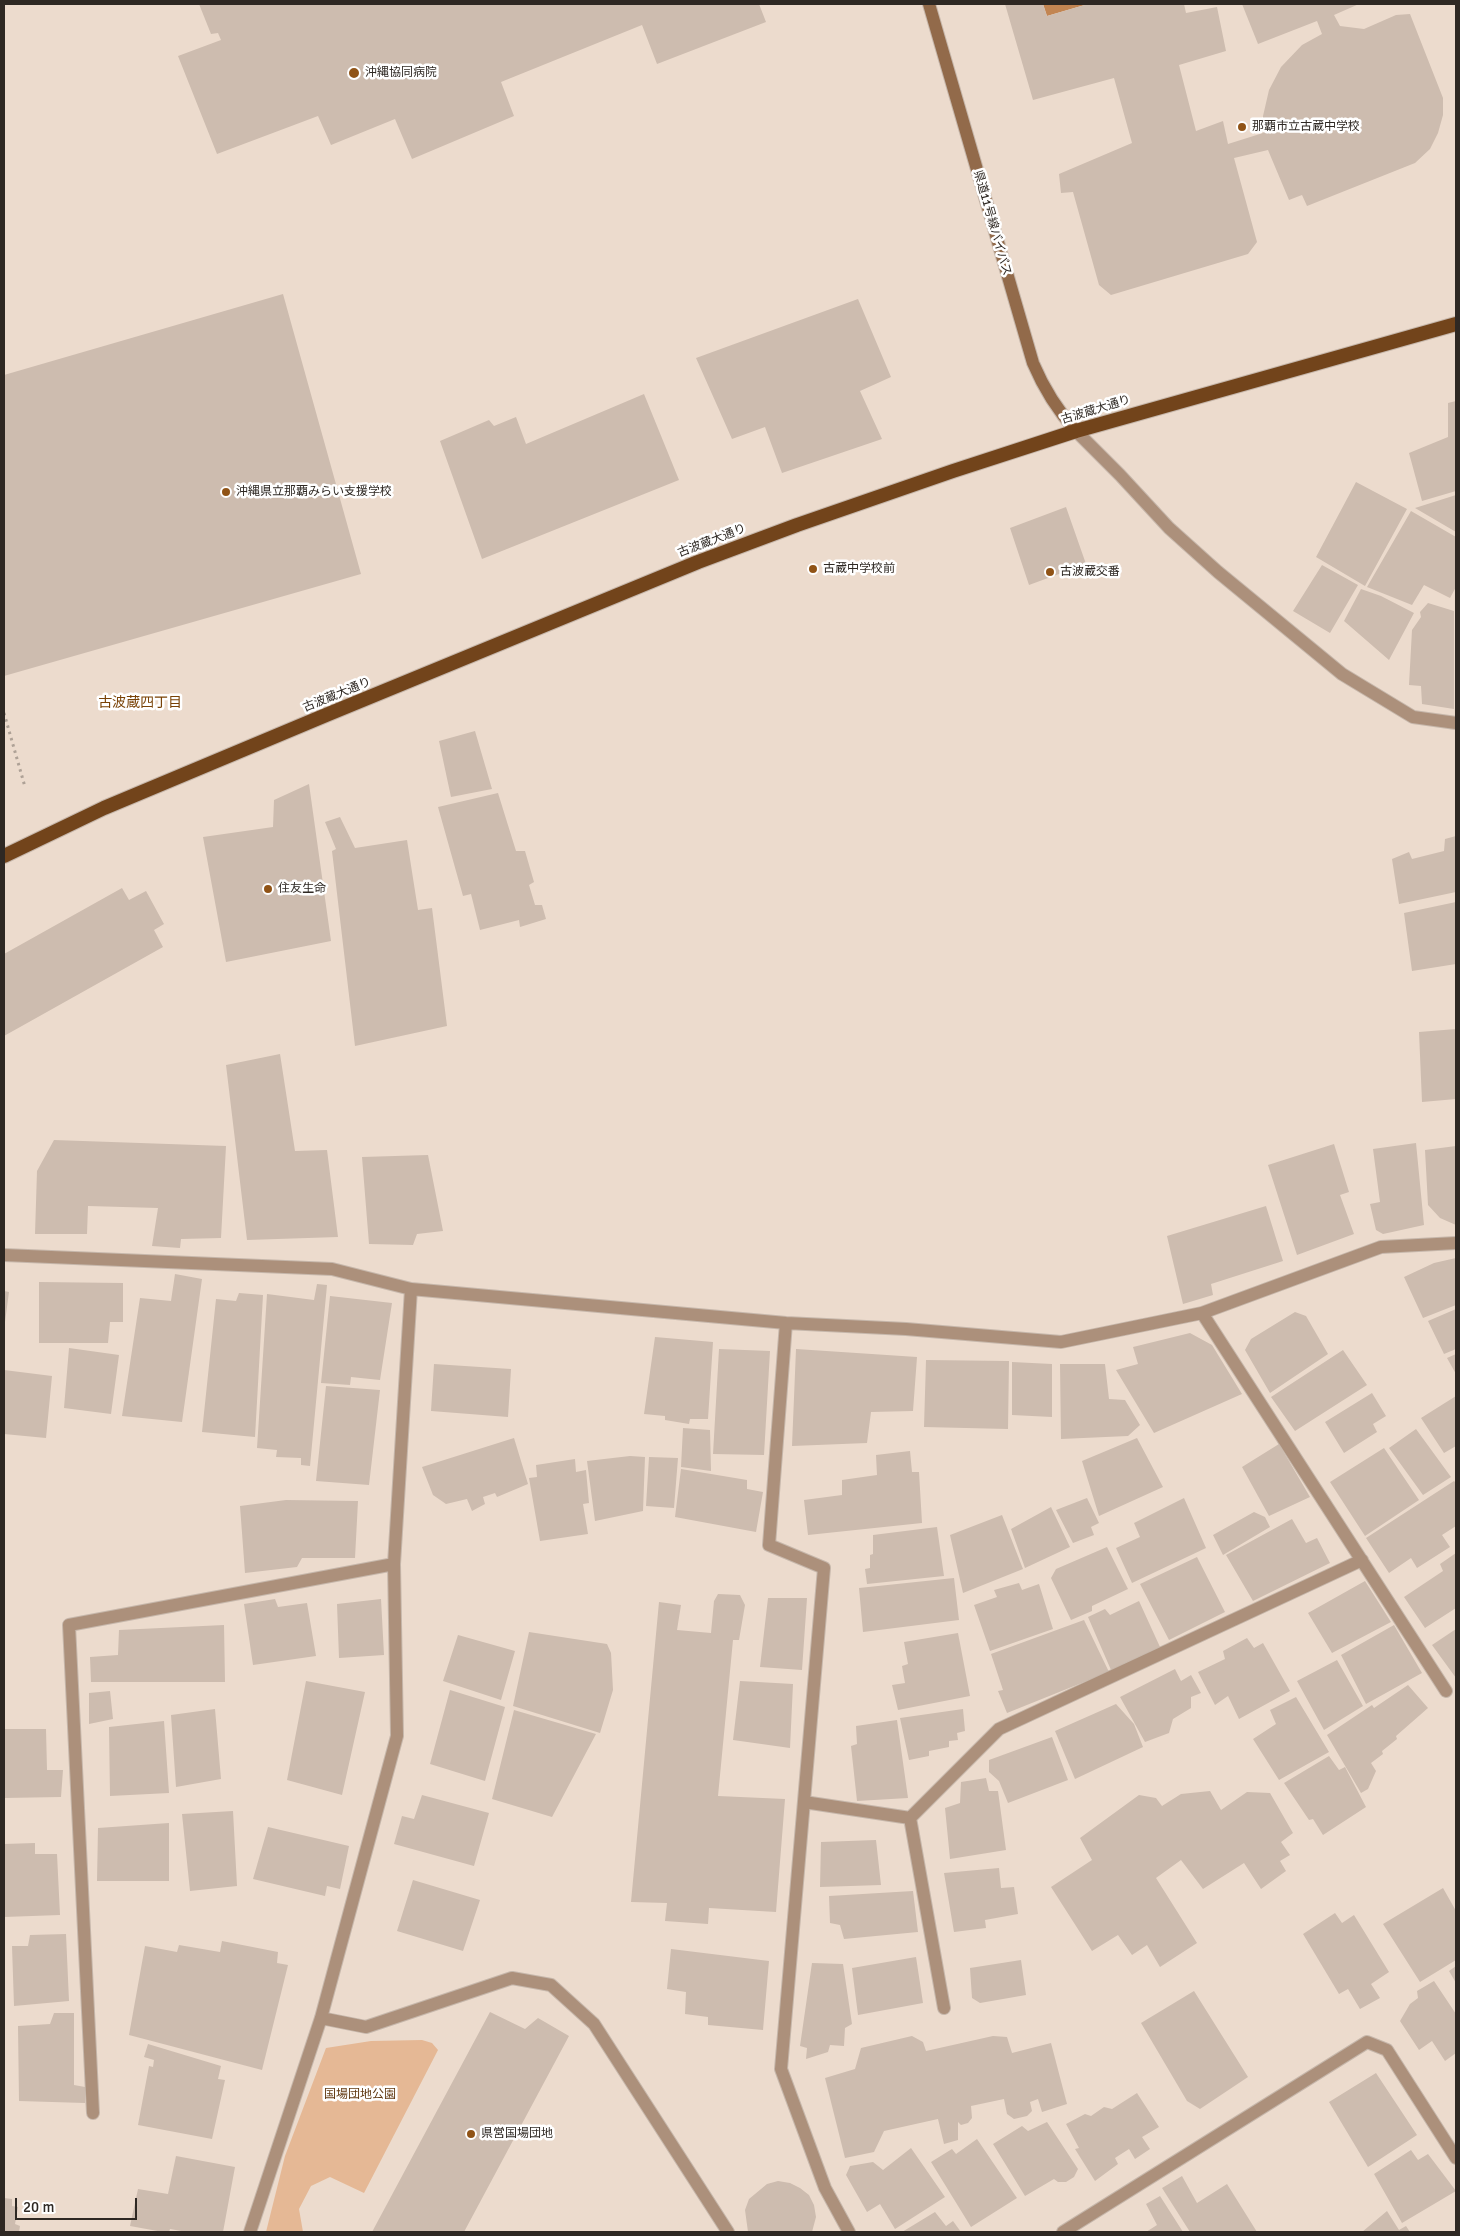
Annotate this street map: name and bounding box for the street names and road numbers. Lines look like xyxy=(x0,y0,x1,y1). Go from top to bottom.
street label: 県道11号線バイパス xyxy=(970,169,1014,277)
street label: 古波蔵大通り xyxy=(1059,393,1133,427)
street label: 古波蔵大通り xyxy=(676,521,748,561)
street label: 古波蔵大通り xyxy=(301,675,373,715)

